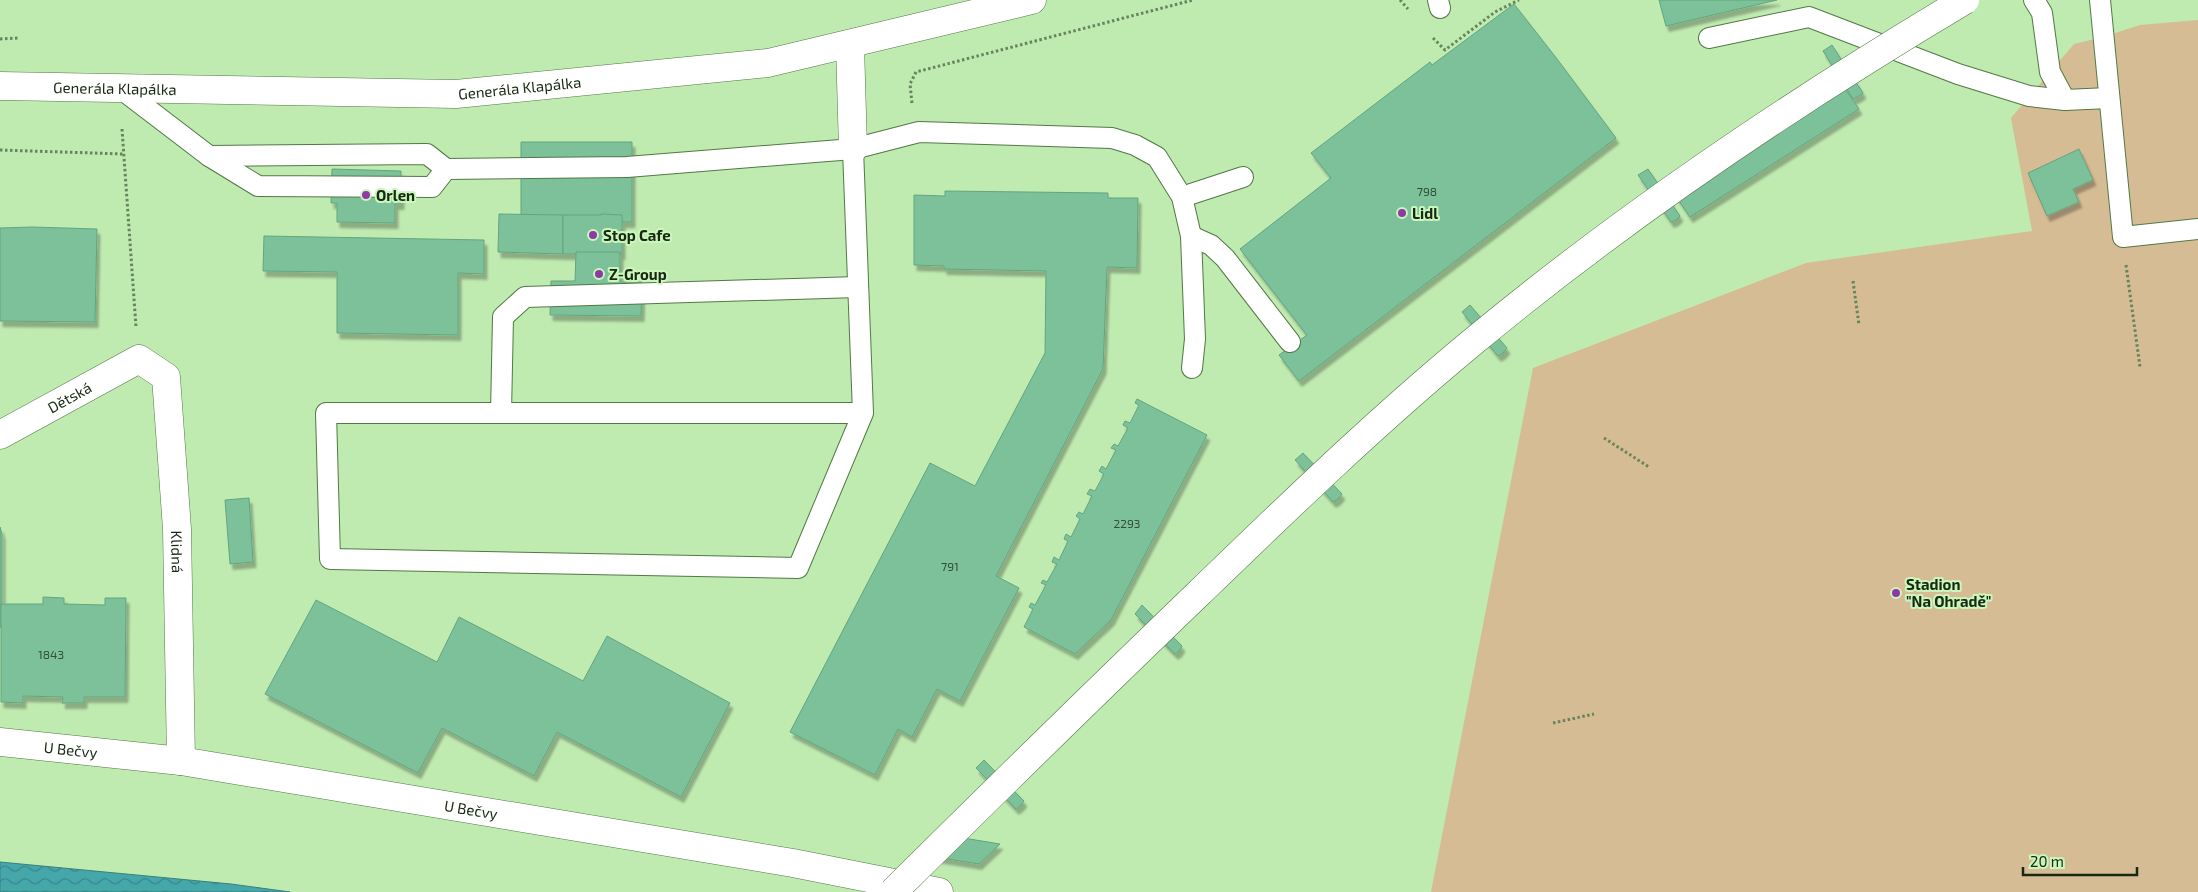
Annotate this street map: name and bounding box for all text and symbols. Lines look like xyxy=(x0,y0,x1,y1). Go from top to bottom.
street label: Generála Klapálka xyxy=(457,73,582,103)
street label: Generála Klapálka xyxy=(53,78,177,98)
house number: 798 xyxy=(1417,184,1437,198)
place label: Orlen xyxy=(376,186,415,204)
marker: Orlen xyxy=(360,189,372,201)
place label: Lidl xyxy=(1412,204,1438,222)
marker: Lidl xyxy=(1396,207,1408,219)
place label: Stop Cafe xyxy=(603,226,671,244)
marker: Stop Cafe xyxy=(587,229,599,241)
place label: Z-Group xyxy=(609,265,667,283)
marker: Z-Group xyxy=(593,268,605,280)
street label: Dětská xyxy=(44,378,94,416)
house number: 2293 xyxy=(1113,516,1141,530)
street label: Klidná xyxy=(168,530,187,573)
house number: 791 xyxy=(941,559,959,573)
place label: Stadion "Na Ohradě" xyxy=(1906,575,1991,610)
marker: Stadion "Na Ohradě" xyxy=(1890,587,1902,599)
house number: 1843 xyxy=(38,647,64,661)
street label: U Bečvy xyxy=(43,738,98,761)
street label: U Bečvy xyxy=(443,796,499,823)
scale bar xyxy=(2023,844,2137,876)
text: 20 m xyxy=(2030,852,2064,870)

